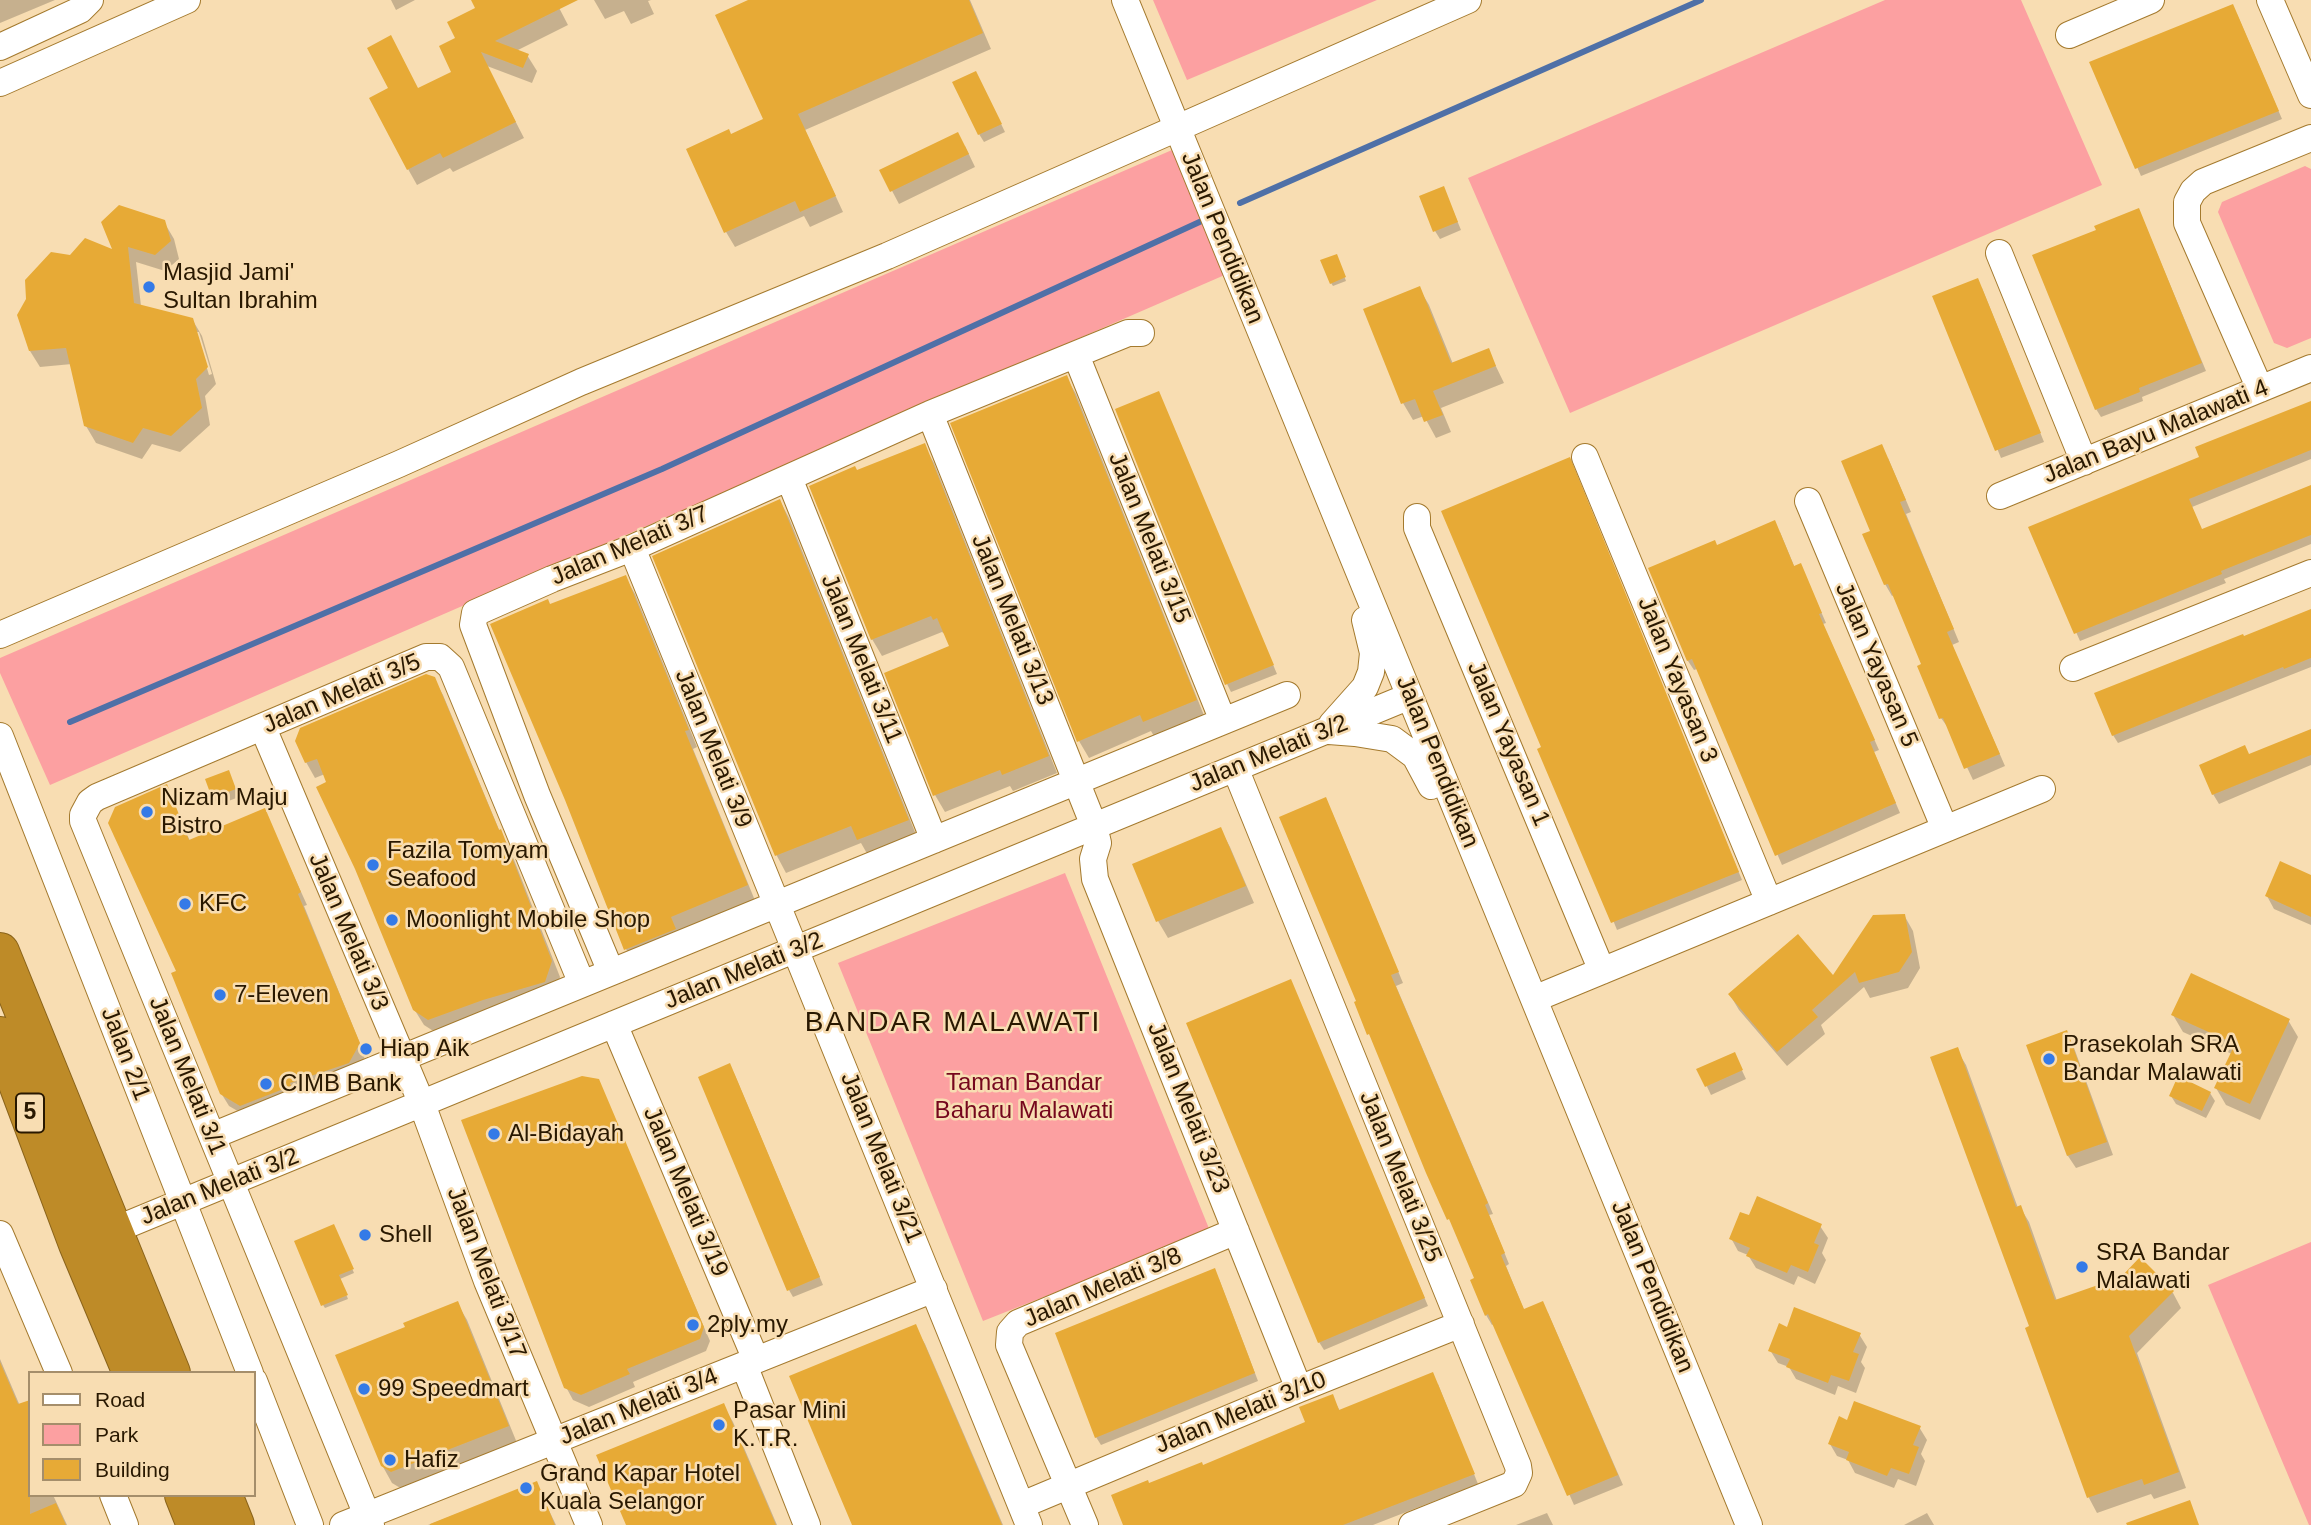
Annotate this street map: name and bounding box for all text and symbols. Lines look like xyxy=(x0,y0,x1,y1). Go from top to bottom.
street label: Jalan Pendidikan xyxy=(1174,148,1270,328)
place label: Masjid Jami' Sultan Ibrahim xyxy=(163,259,318,315)
marker: Masjid Jami' Sultan Ibrahim xyxy=(141,279,157,295)
street label: Jalan Bayu Malawati 4 xyxy=(2039,374,2273,490)
street label: Jalan Melati 3/15 xyxy=(1102,448,1196,628)
street label: Jalan Melati 3/7 xyxy=(547,500,713,592)
street label: Jalan Melati 3/13 xyxy=(965,530,1059,710)
street label: Jalan Melati 3/11 xyxy=(814,570,908,748)
street label: Jalan Yayasan 5 xyxy=(1828,579,1924,751)
street label: Jalan Yayasan 3 xyxy=(1631,593,1723,767)
street label: Jalan Melati 3/5 xyxy=(259,648,425,740)
street label: Jalan Yayasan 1 xyxy=(1460,658,1556,830)
street label: Jalan Melati 3/9 xyxy=(668,666,758,832)
street label: Jalan Pendidikan xyxy=(1389,672,1485,852)
street label: Jalan Melati 3/2 xyxy=(1186,709,1352,799)
place label: Nizam Maju Bistro xyxy=(161,784,288,840)
marker: Nizam Maju Bistro xyxy=(139,804,155,820)
place label: Fazila Tomyam Seafood xyxy=(387,837,548,893)
street label: Jalan Melati 3/3 xyxy=(302,849,394,1015)
marker: Fazila Tomyam Seafood xyxy=(365,857,381,873)
place label: KFC xyxy=(199,890,247,918)
marker: KFC xyxy=(177,896,193,912)
place label: Moonlight Mobile Shop xyxy=(406,906,650,934)
marker: Moonlight Mobile Shop xyxy=(384,912,400,928)
street label: Jalan Melati 3/2 xyxy=(661,926,827,1016)
place label: 7-Eleven xyxy=(234,981,329,1009)
marker: 7-Eleven xyxy=(212,987,228,1003)
street label: Jalan Melati 3/1 xyxy=(142,993,232,1159)
street label: Jalan 2/1 xyxy=(94,1003,156,1105)
district label: BANDAR MALAWATI xyxy=(807,1006,1099,1040)
street label: Jalan Melati 3/23 xyxy=(1141,1018,1235,1198)
place label: Prasekolah SRA Bandar Malawati xyxy=(2063,1031,2242,1087)
place label: Hiap Aik xyxy=(380,1035,469,1063)
marker: Hiap Aik xyxy=(358,1041,374,1057)
marker: Prasekolah SRA Bandar Malawati xyxy=(2041,1051,2057,1067)
street label: Jalan Melati 3/21 xyxy=(834,1068,928,1248)
park label: Taman Bandar Baharu Malawati xyxy=(935,1069,1113,1125)
place label: CIMB Bank xyxy=(280,1070,401,1098)
marker: CIMB Bank xyxy=(258,1076,274,1092)
street label: Jalan Melati 3/25 xyxy=(1353,1087,1447,1267)
road number: 5 xyxy=(16,1094,44,1132)
street label: Jalan Melati 3/19 xyxy=(636,1103,734,1281)
place label: Al-Bidayah xyxy=(508,1120,624,1148)
marker: Al-Bidayah xyxy=(486,1126,502,1142)
street label: Jalan Melati 3/2 xyxy=(137,1142,303,1232)
street label: Jalan Melati 3/17 xyxy=(440,1183,532,1363)
street label: Jalan Pendidikan xyxy=(1604,1197,1700,1377)
place label: Shell xyxy=(379,1221,432,1249)
marker: Shell xyxy=(357,1227,373,1243)
place label: SRA Bandar Malawati xyxy=(2096,1239,2229,1295)
street label: Jalan Melati 3/8 xyxy=(1020,1242,1186,1334)
marker: SRA Bandar Malawati xyxy=(2074,1259,2090,1275)
place label: 2ply.my xyxy=(707,1311,788,1339)
marker: 2ply.my xyxy=(685,1317,701,1333)
street label: Jalan Melati 3/4 xyxy=(556,1362,722,1452)
street label: Jalan Melati 3/10 xyxy=(1151,1366,1331,1460)
legend xyxy=(28,1371,256,1497)
place label: 99 Speedmart xyxy=(378,1375,529,1403)
marker: 99 Speedmart xyxy=(356,1381,372,1397)
text: Road xyxy=(95,1388,145,1411)
place label: Pasar Mini K.T.R. xyxy=(733,1397,846,1453)
marker: Pasar Mini K.T.R. xyxy=(711,1417,727,1433)
text: Park xyxy=(95,1423,138,1446)
place label: Hafiz xyxy=(404,1446,459,1474)
marker: Hafiz xyxy=(382,1452,398,1468)
text: Building xyxy=(95,1458,170,1481)
place label: Grand Kapar Hotel Kuala Selangor xyxy=(540,1460,740,1516)
marker: Grand Kapar Hotel Kuala Selangor xyxy=(518,1480,534,1496)

